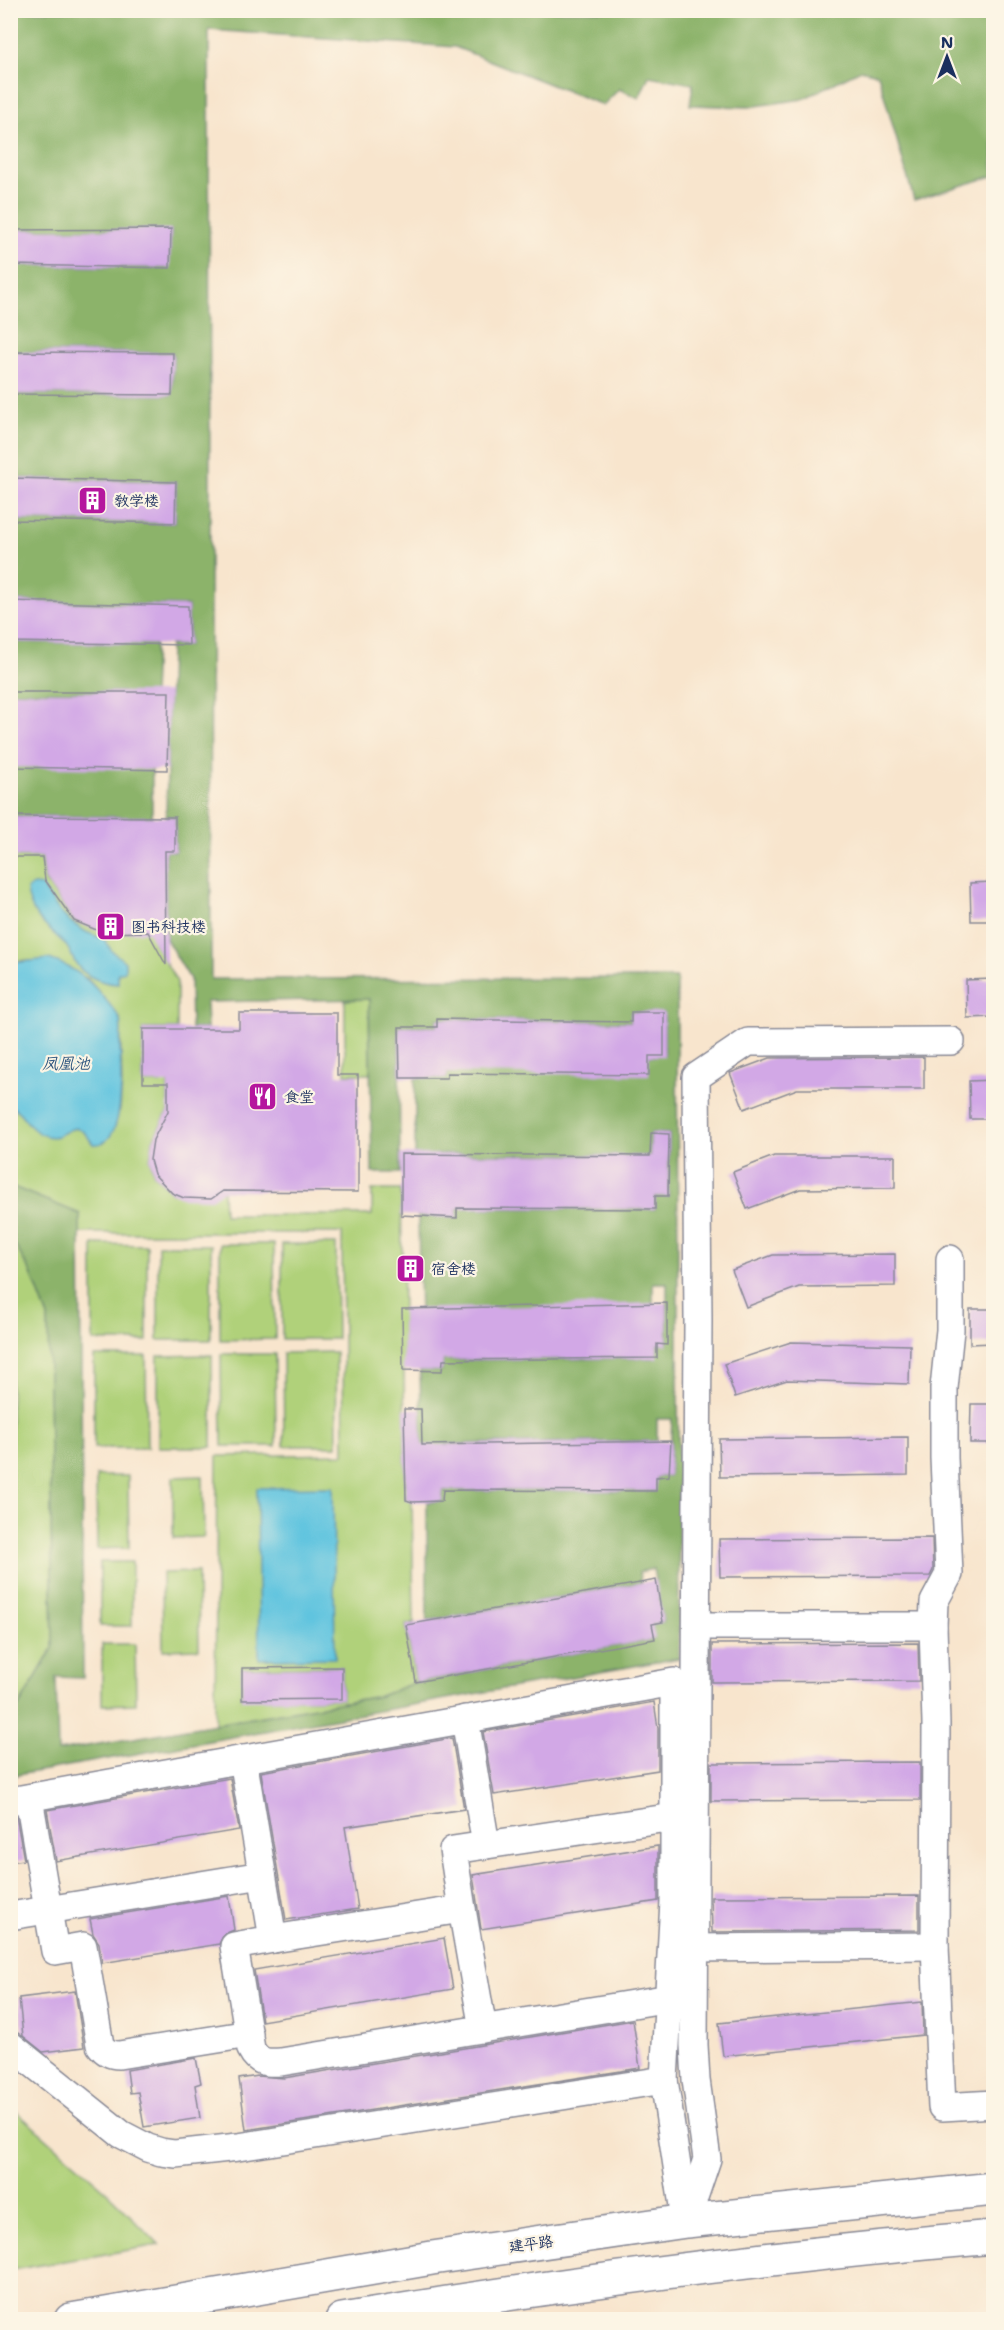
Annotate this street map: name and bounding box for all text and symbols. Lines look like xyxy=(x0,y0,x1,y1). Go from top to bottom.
north arrow xyxy=(917,27,977,87)
text: N xyxy=(941,32,953,53)
building icon: 教学楼 xyxy=(77,485,109,517)
place label: 教学楼 xyxy=(114,491,159,511)
building icon: 图书科技楼 xyxy=(94,911,126,943)
place label: 图书科技楼 xyxy=(131,917,206,937)
water label: 凤凰池 xyxy=(42,1053,91,1074)
restaurant icon: 食堂 xyxy=(247,1081,279,1113)
place label: 食堂 xyxy=(284,1087,314,1107)
building icon: 宿舍楼 xyxy=(394,1253,426,1285)
place label: 宿舍楼 xyxy=(431,1259,476,1279)
street label: 建平路 xyxy=(507,2231,555,2257)

